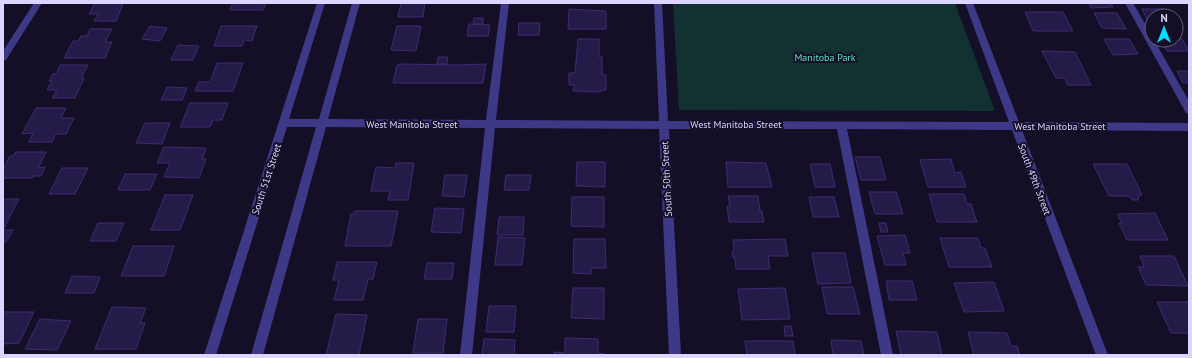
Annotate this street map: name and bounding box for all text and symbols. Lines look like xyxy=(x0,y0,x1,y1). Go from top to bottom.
north arrow xyxy=(1144,8,1184,48)
text: N xyxy=(1160,11,1168,25)
park label: Manitoba Park xyxy=(794,51,856,64)
street label: West Manitoba Street xyxy=(366,118,458,131)
street label: West Manitoba Street xyxy=(690,118,782,131)
street label: West Manitoba Street xyxy=(1014,120,1106,133)
street label: South 50th Street xyxy=(658,140,675,217)
street label: South 51st Street xyxy=(249,141,284,217)
street label: South 49th Street xyxy=(1015,142,1054,217)

